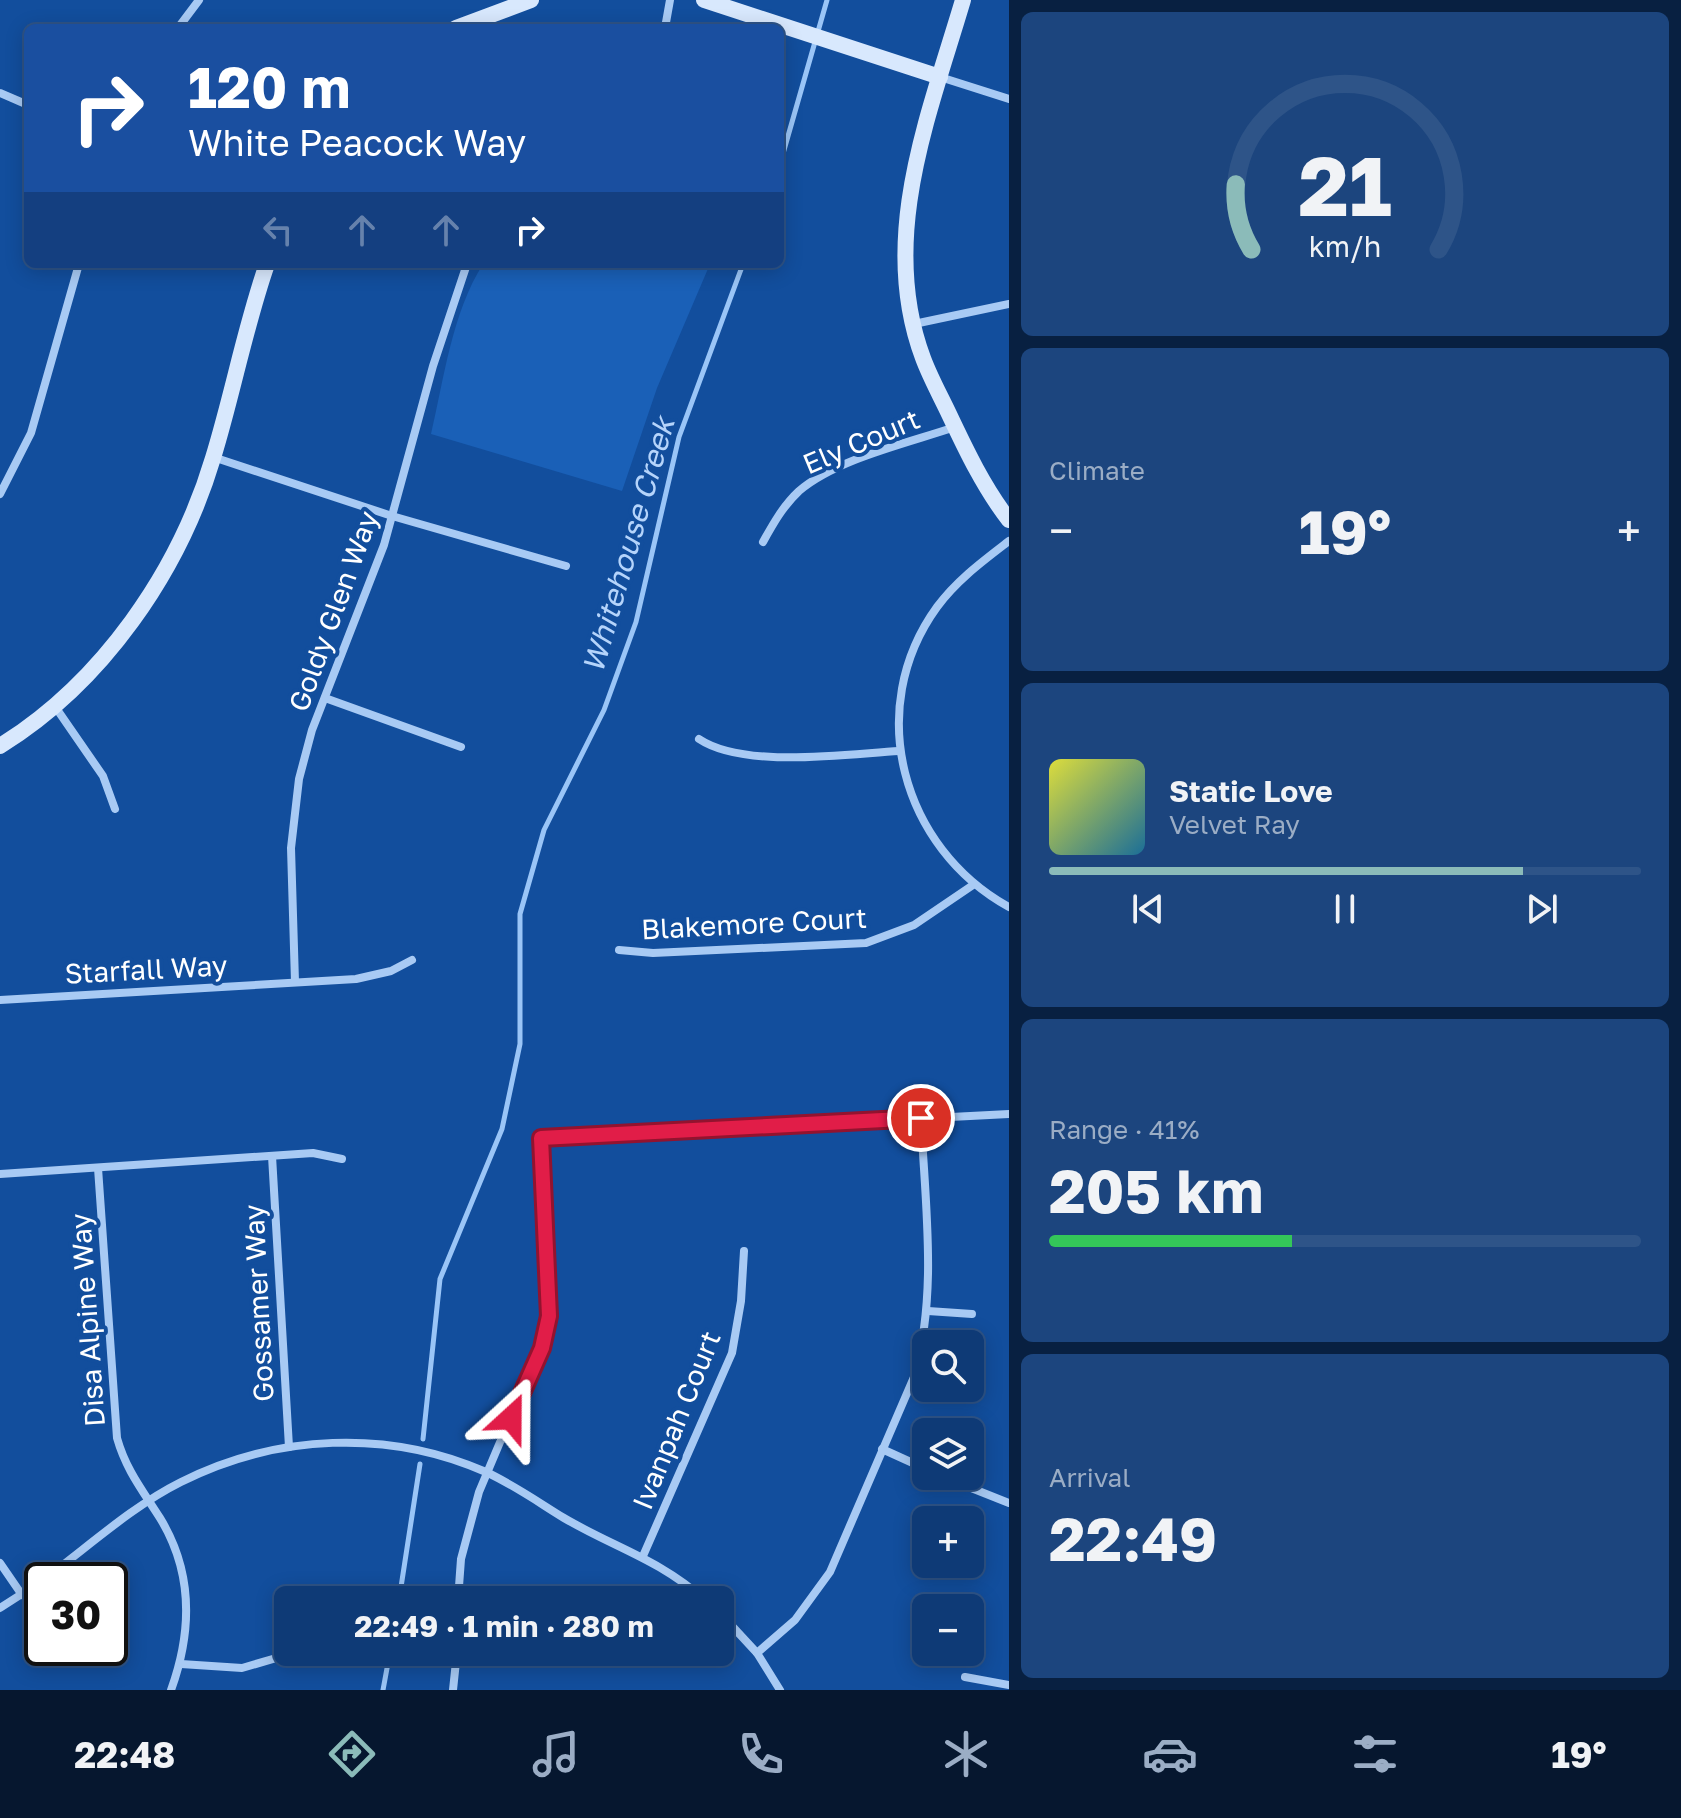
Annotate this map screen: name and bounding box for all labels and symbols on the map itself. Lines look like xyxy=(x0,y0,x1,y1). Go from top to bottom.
street label: Ely Court xyxy=(798,402,924,480)
water label: Whitehouse Creek xyxy=(574,410,682,677)
street label: Goldy Glen Way xyxy=(281,506,385,716)
street label: Blakemore Court xyxy=(640,901,868,945)
street label: Starfall Way xyxy=(64,948,229,990)
pin xyxy=(887,1084,955,1152)
street label: Gossamer Way xyxy=(236,1203,280,1403)
street label: Disa Alpine Way xyxy=(63,1212,111,1428)
street label: Ivanpah Court xyxy=(625,1326,727,1514)
position arrow xyxy=(469,1376,553,1460)
speed limit sign: 30 xyxy=(24,1562,128,1666)

